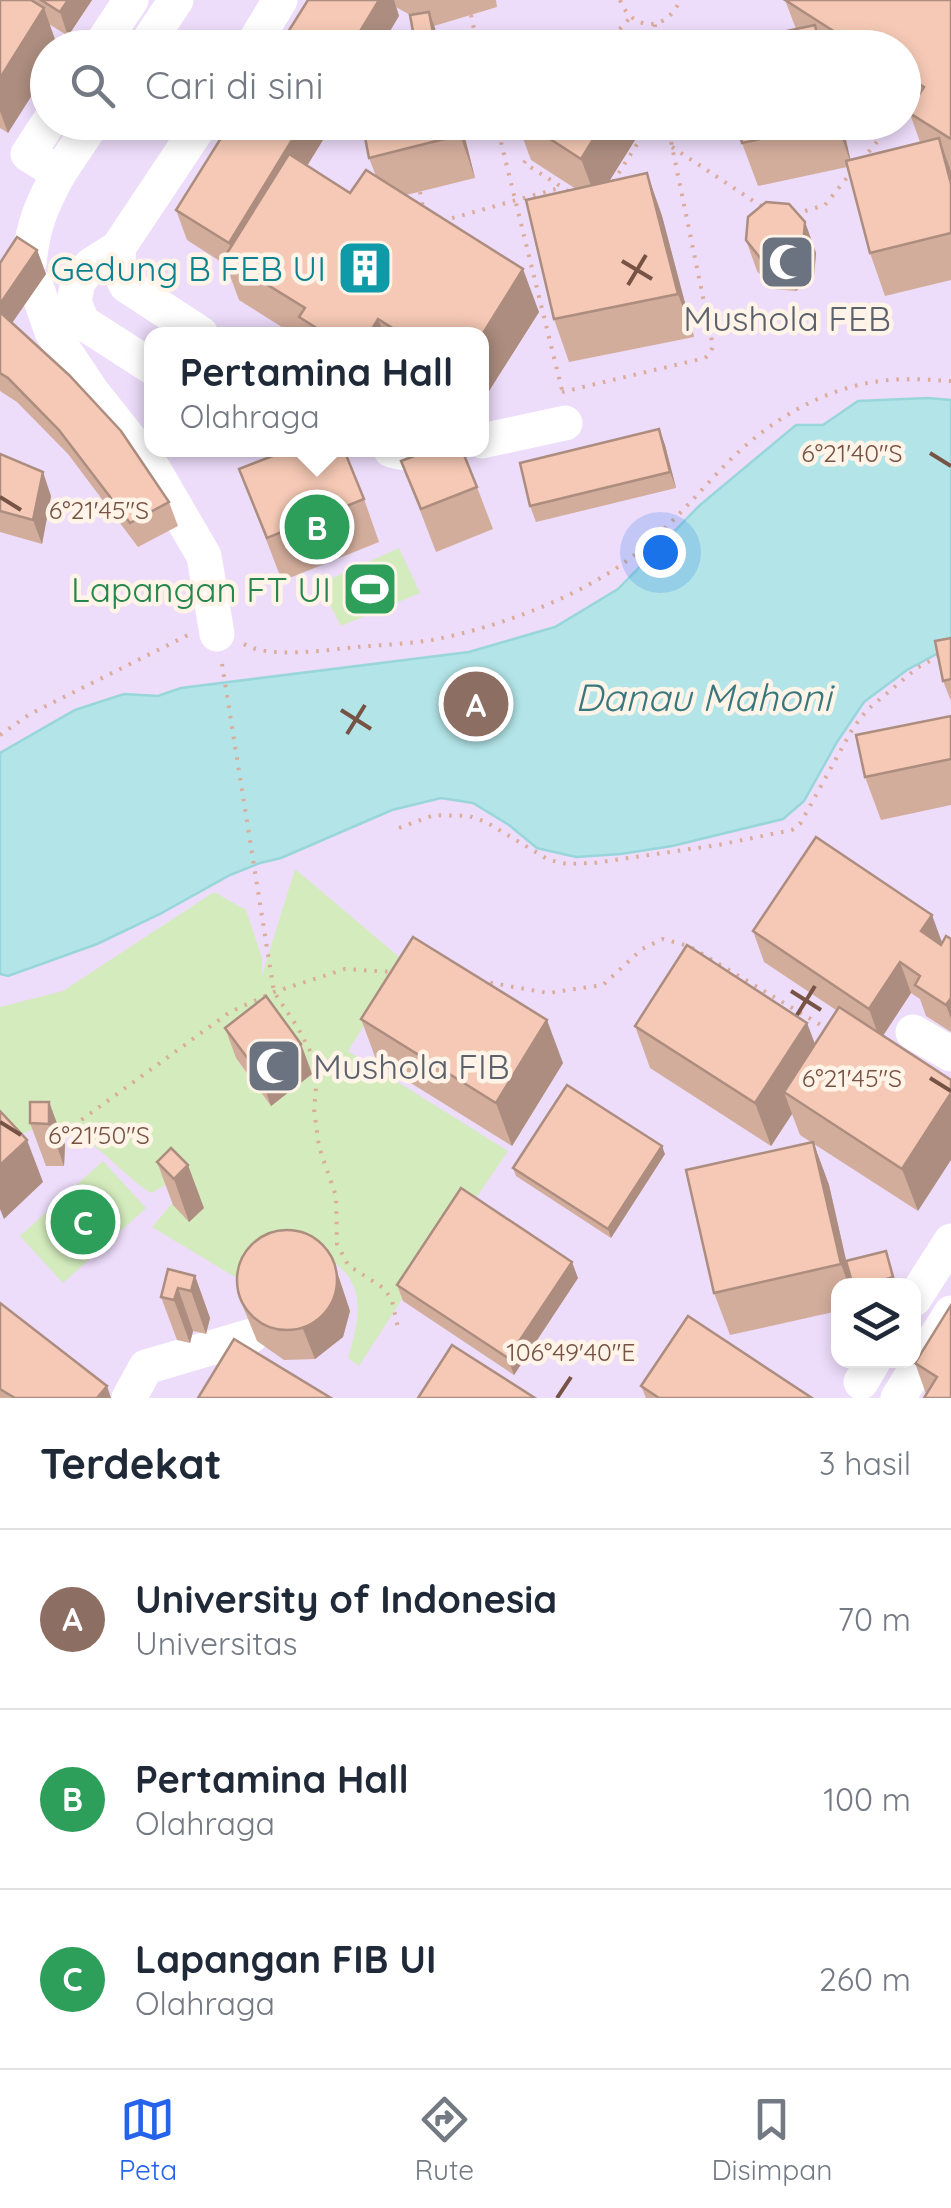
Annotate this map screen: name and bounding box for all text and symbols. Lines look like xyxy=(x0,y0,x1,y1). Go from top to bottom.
search box xyxy=(30,30,921,140)
icon: search xyxy=(65,58,120,113)
text: Cari di sini xyxy=(145,61,324,109)
mosque icon: Mushola FEB xyxy=(757,232,817,292)
building icon: Gedung B FEB UI xyxy=(335,238,395,298)
place label: Gedung B FEB UI xyxy=(51,246,326,290)
place label: Mushola FEB xyxy=(683,296,891,340)
popup xyxy=(144,327,489,457)
text: Pertamina Hall xyxy=(180,348,453,396)
text: Olahraga xyxy=(180,396,320,436)
text: 6°21'40"S xyxy=(801,437,903,468)
pin: B xyxy=(284,490,350,564)
text: 6°21'45"S xyxy=(49,494,149,525)
your location xyxy=(635,527,686,578)
sports icon: Lapangan FT UI xyxy=(340,559,400,619)
place label: Lapangan FT UI xyxy=(71,567,331,611)
pin: A xyxy=(444,666,508,742)
water label: Danau Mahoni xyxy=(575,673,835,721)
mosque icon: Mushola FIB xyxy=(244,1036,304,1096)
place label: Mushola FIB xyxy=(313,1044,509,1088)
text: 6°21'45"S xyxy=(802,1062,902,1093)
text: 6°21'50"S xyxy=(48,1119,150,1150)
pin: C xyxy=(51,1184,116,1260)
map controls xyxy=(831,1278,921,1368)
button: layers xyxy=(831,1278,921,1368)
text: 106°49'40"E xyxy=(506,1336,636,1367)
text: Terdekat xyxy=(40,1437,222,1490)
text: 3 hasil xyxy=(819,1443,911,1483)
text: University of Indonesia xyxy=(135,1575,557,1623)
text: A xyxy=(62,1599,83,1639)
text: 70 m xyxy=(838,1599,911,1639)
text: Universitas xyxy=(135,1623,297,1663)
text: Pertamina Hall xyxy=(135,1755,409,1803)
text: B xyxy=(62,1779,83,1819)
text: 100 m xyxy=(823,1779,911,1819)
text: Olahraga xyxy=(135,1803,275,1843)
text: Lapangan FIB UI xyxy=(135,1935,436,1983)
text: C xyxy=(62,1959,83,1999)
text: 260 m xyxy=(819,1959,911,1999)
text: Olahraga xyxy=(135,1983,275,2023)
tab: Peta xyxy=(119,2092,177,2187)
tab: Rute xyxy=(415,2092,474,2187)
tab: Disimpan xyxy=(711,2092,832,2187)

